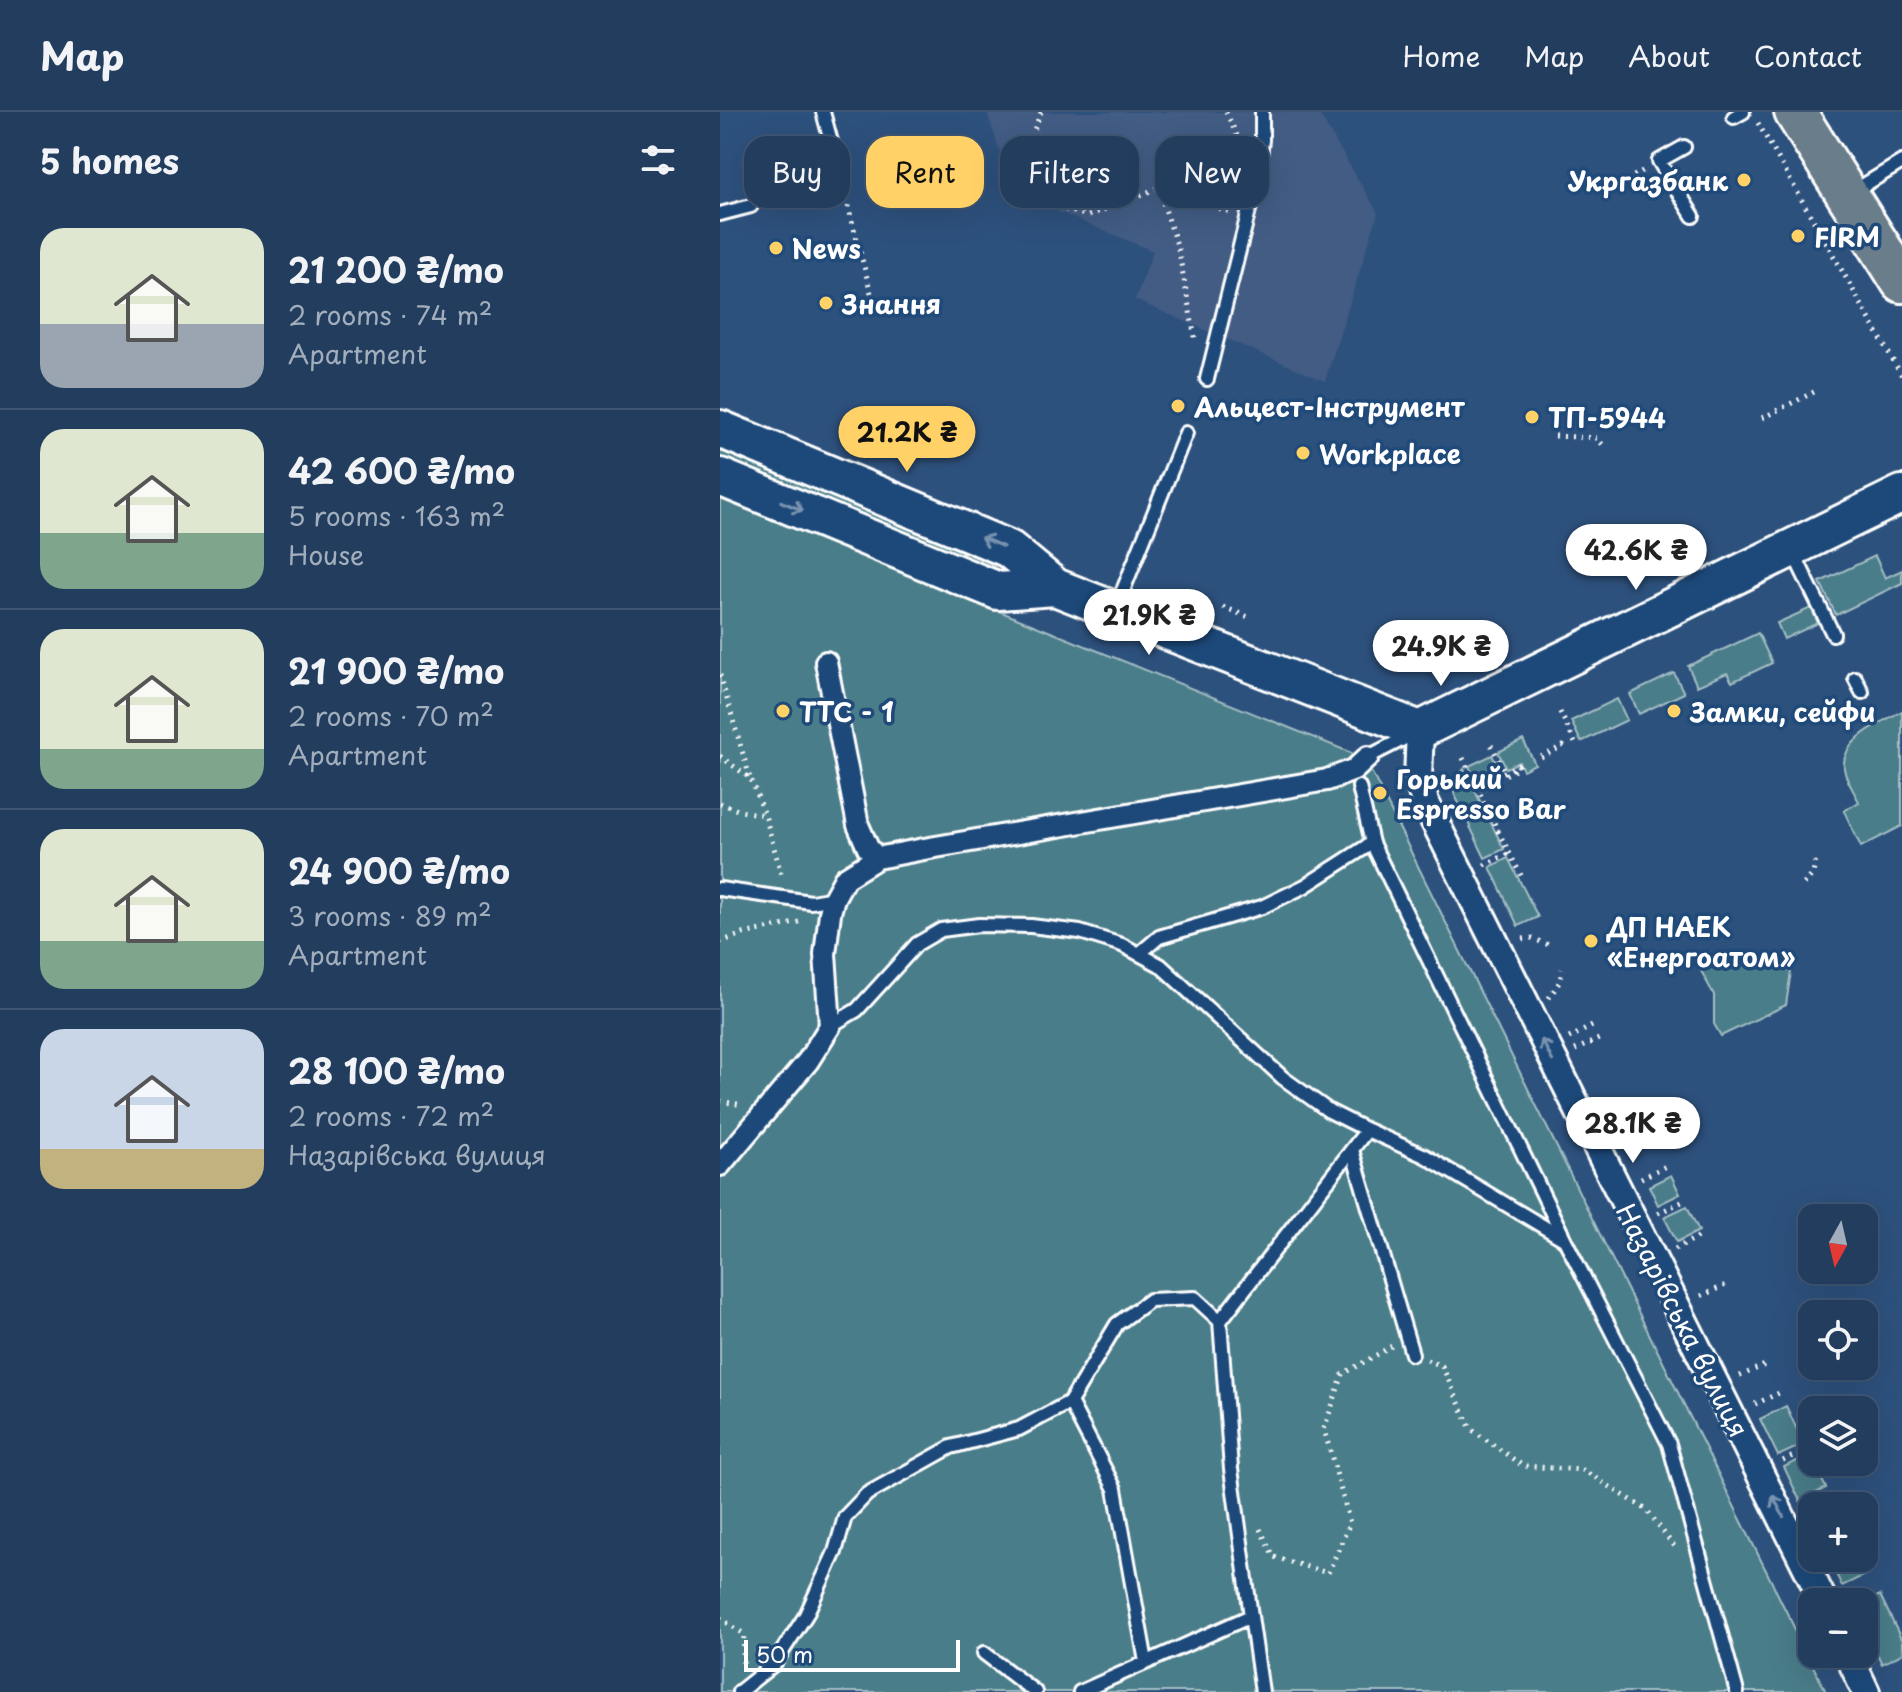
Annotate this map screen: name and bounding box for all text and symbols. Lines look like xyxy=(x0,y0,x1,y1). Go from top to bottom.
text: Map xyxy=(40,27,124,84)
text: Home xyxy=(1402,34,1480,77)
text: Map xyxy=(1524,34,1584,77)
text: About xyxy=(1628,34,1710,77)
text: Contact xyxy=(1754,34,1862,77)
text: 5 homes xyxy=(40,134,179,186)
chip: Buy xyxy=(744,136,850,208)
chip: Rent xyxy=(866,136,984,208)
chip: Filters xyxy=(1000,136,1139,208)
chip: New xyxy=(1155,136,1269,208)
icon: filters xyxy=(636,138,680,182)
place label: Укргазбанк xyxy=(1567,161,1728,200)
marker: Укргазбанк xyxy=(1735,171,1753,189)
place label: FIRM xyxy=(1814,217,1880,256)
marker: FIRM xyxy=(1789,227,1807,245)
place label: News xyxy=(792,229,861,268)
marker: News xyxy=(767,239,785,257)
text: 21 200 ₴/mo xyxy=(288,243,504,295)
icon: home xyxy=(104,260,200,356)
place label: Знання xyxy=(841,284,941,323)
marker: Знання xyxy=(817,294,835,312)
text: 2 rooms · 74 m² xyxy=(288,295,492,334)
text: Apartment xyxy=(288,334,427,373)
place label: Альцест-Інструмент xyxy=(1193,387,1465,426)
marker: Альцест-Інструмент xyxy=(1169,397,1187,415)
place label: ТП-5944 xyxy=(1548,398,1666,437)
pin: 21.2K ₴ xyxy=(833,406,981,474)
marker: ТП-5944 xyxy=(1523,408,1541,426)
text: 21.2K ₴ xyxy=(856,412,958,451)
place label: Workplace xyxy=(1319,434,1461,473)
text: 42 600 ₴/mo xyxy=(288,444,515,496)
marker: Workplace xyxy=(1294,444,1312,462)
icon: home xyxy=(104,461,200,557)
text: 5 rooms · 163 m² xyxy=(288,496,505,535)
one-way arrow xyxy=(779,500,804,515)
pin: 42.6K ₴ xyxy=(1562,524,1710,592)
text: 42.6K ₴ xyxy=(1584,530,1688,569)
one-way arrow xyxy=(980,534,1005,548)
text: House xyxy=(288,535,364,574)
pin: 21.9K ₴ xyxy=(1075,589,1223,657)
text: 21.9K ₴ xyxy=(1102,595,1196,634)
pin: 24.9K ₴ xyxy=(1367,620,1515,688)
text: 24.9K ₴ xyxy=(1391,626,1491,665)
text: 21 900 ₴/mo xyxy=(288,644,504,696)
icon: home xyxy=(104,661,200,757)
place label: ТТС - 1 xyxy=(799,692,894,731)
place label: Замки, сейфи xyxy=(1689,692,1875,731)
text: 2 rooms · 70 m² xyxy=(288,696,494,735)
marker: ТТС - 1 xyxy=(774,702,792,720)
marker: Замки, сейфи xyxy=(1665,702,1683,720)
text: Apartment xyxy=(288,735,427,774)
place label: Горький Espresso Bar xyxy=(1396,759,1567,828)
marker: Горький Espresso Bar xyxy=(1371,784,1389,802)
text: 24 900 ₴/mo xyxy=(288,844,510,896)
icon: home xyxy=(104,861,200,957)
text: 3 rooms · 89 m² xyxy=(288,896,492,935)
place label: ДП НАЕК «Енергоатом» xyxy=(1606,907,1795,976)
marker: ДП НАЕК «Енергоатом» xyxy=(1582,932,1600,950)
text: Apartment xyxy=(288,935,427,974)
one-way arrow xyxy=(1539,1038,1554,1062)
text: 28 100 ₴/mo xyxy=(288,1044,505,1096)
icon: home xyxy=(104,1061,200,1157)
text: 2 rooms · 72 m² xyxy=(288,1096,494,1135)
pin: 28.1K ₴ xyxy=(1559,1097,1707,1165)
text: 28.1K ₴ xyxy=(1584,1103,1682,1142)
text: Назарівська вулиця xyxy=(288,1135,546,1174)
street label: Назарівська вулиця xyxy=(1607,1196,1759,1444)
north arrow xyxy=(1798,1204,1878,1284)
map controls xyxy=(1798,1204,1878,1668)
button: locate xyxy=(1798,1300,1878,1380)
button: layers xyxy=(1798,1396,1878,1476)
button: + xyxy=(1798,1492,1878,1572)
one-way arrow xyxy=(1770,1495,1785,1519)
button: − xyxy=(1798,1588,1878,1668)
scale bar xyxy=(744,1636,960,1672)
text: 50 m xyxy=(756,1637,813,1670)

